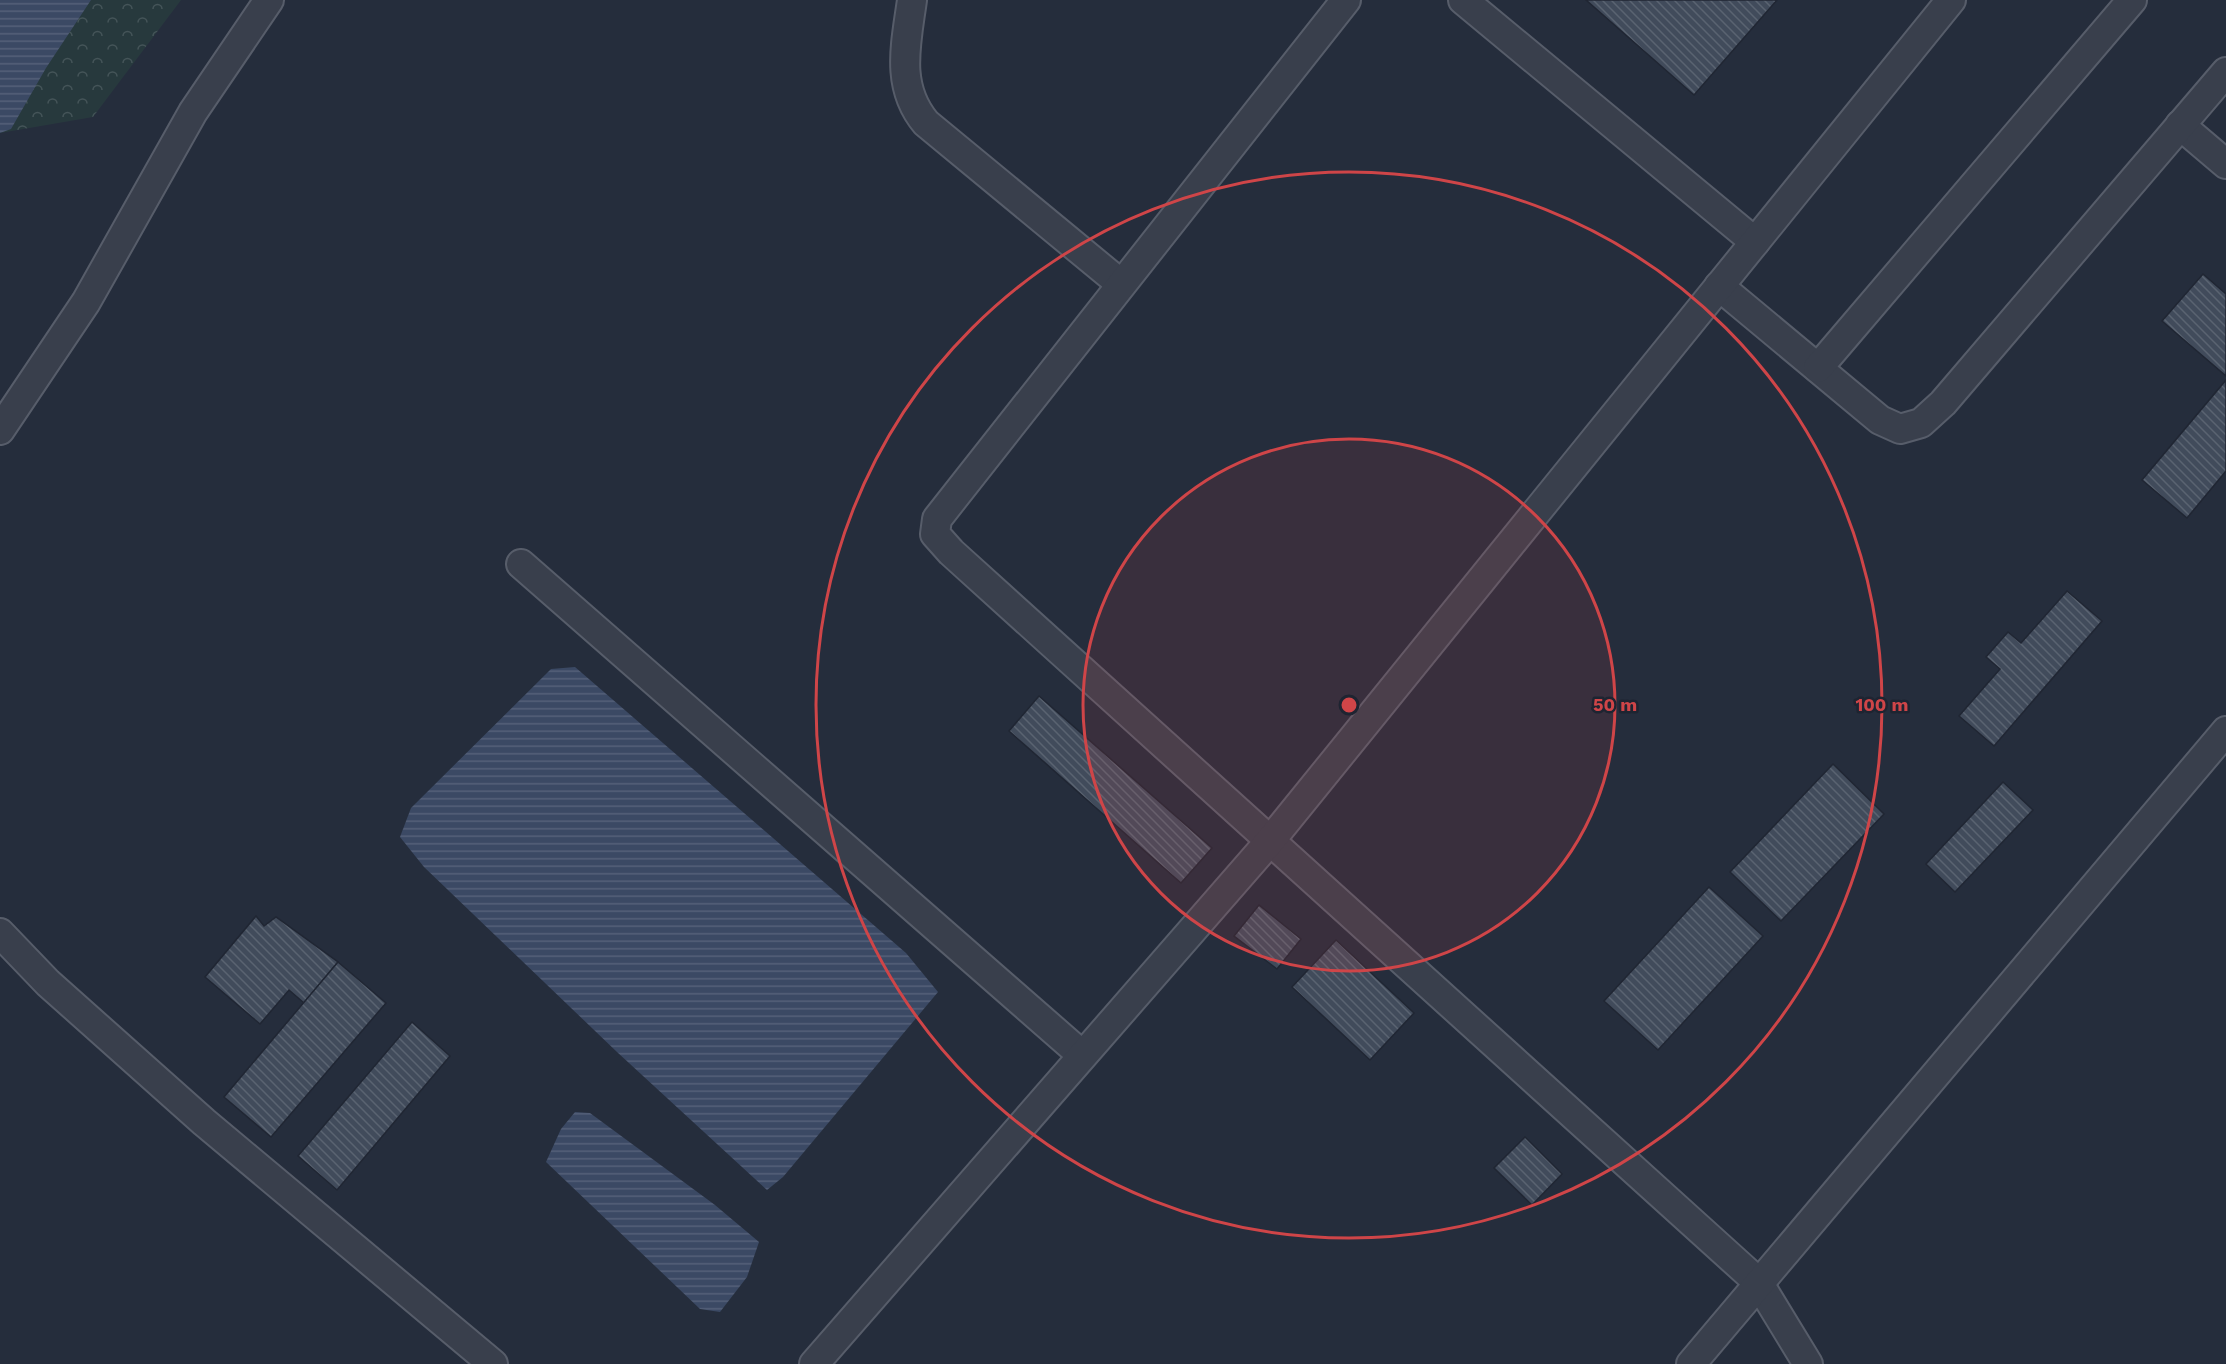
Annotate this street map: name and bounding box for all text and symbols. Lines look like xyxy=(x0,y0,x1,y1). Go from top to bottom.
text: 50 m xyxy=(1593,694,1637,715)
text: 100 m xyxy=(1855,694,1909,715)
centre of rings xyxy=(1339,695,1359,715)

